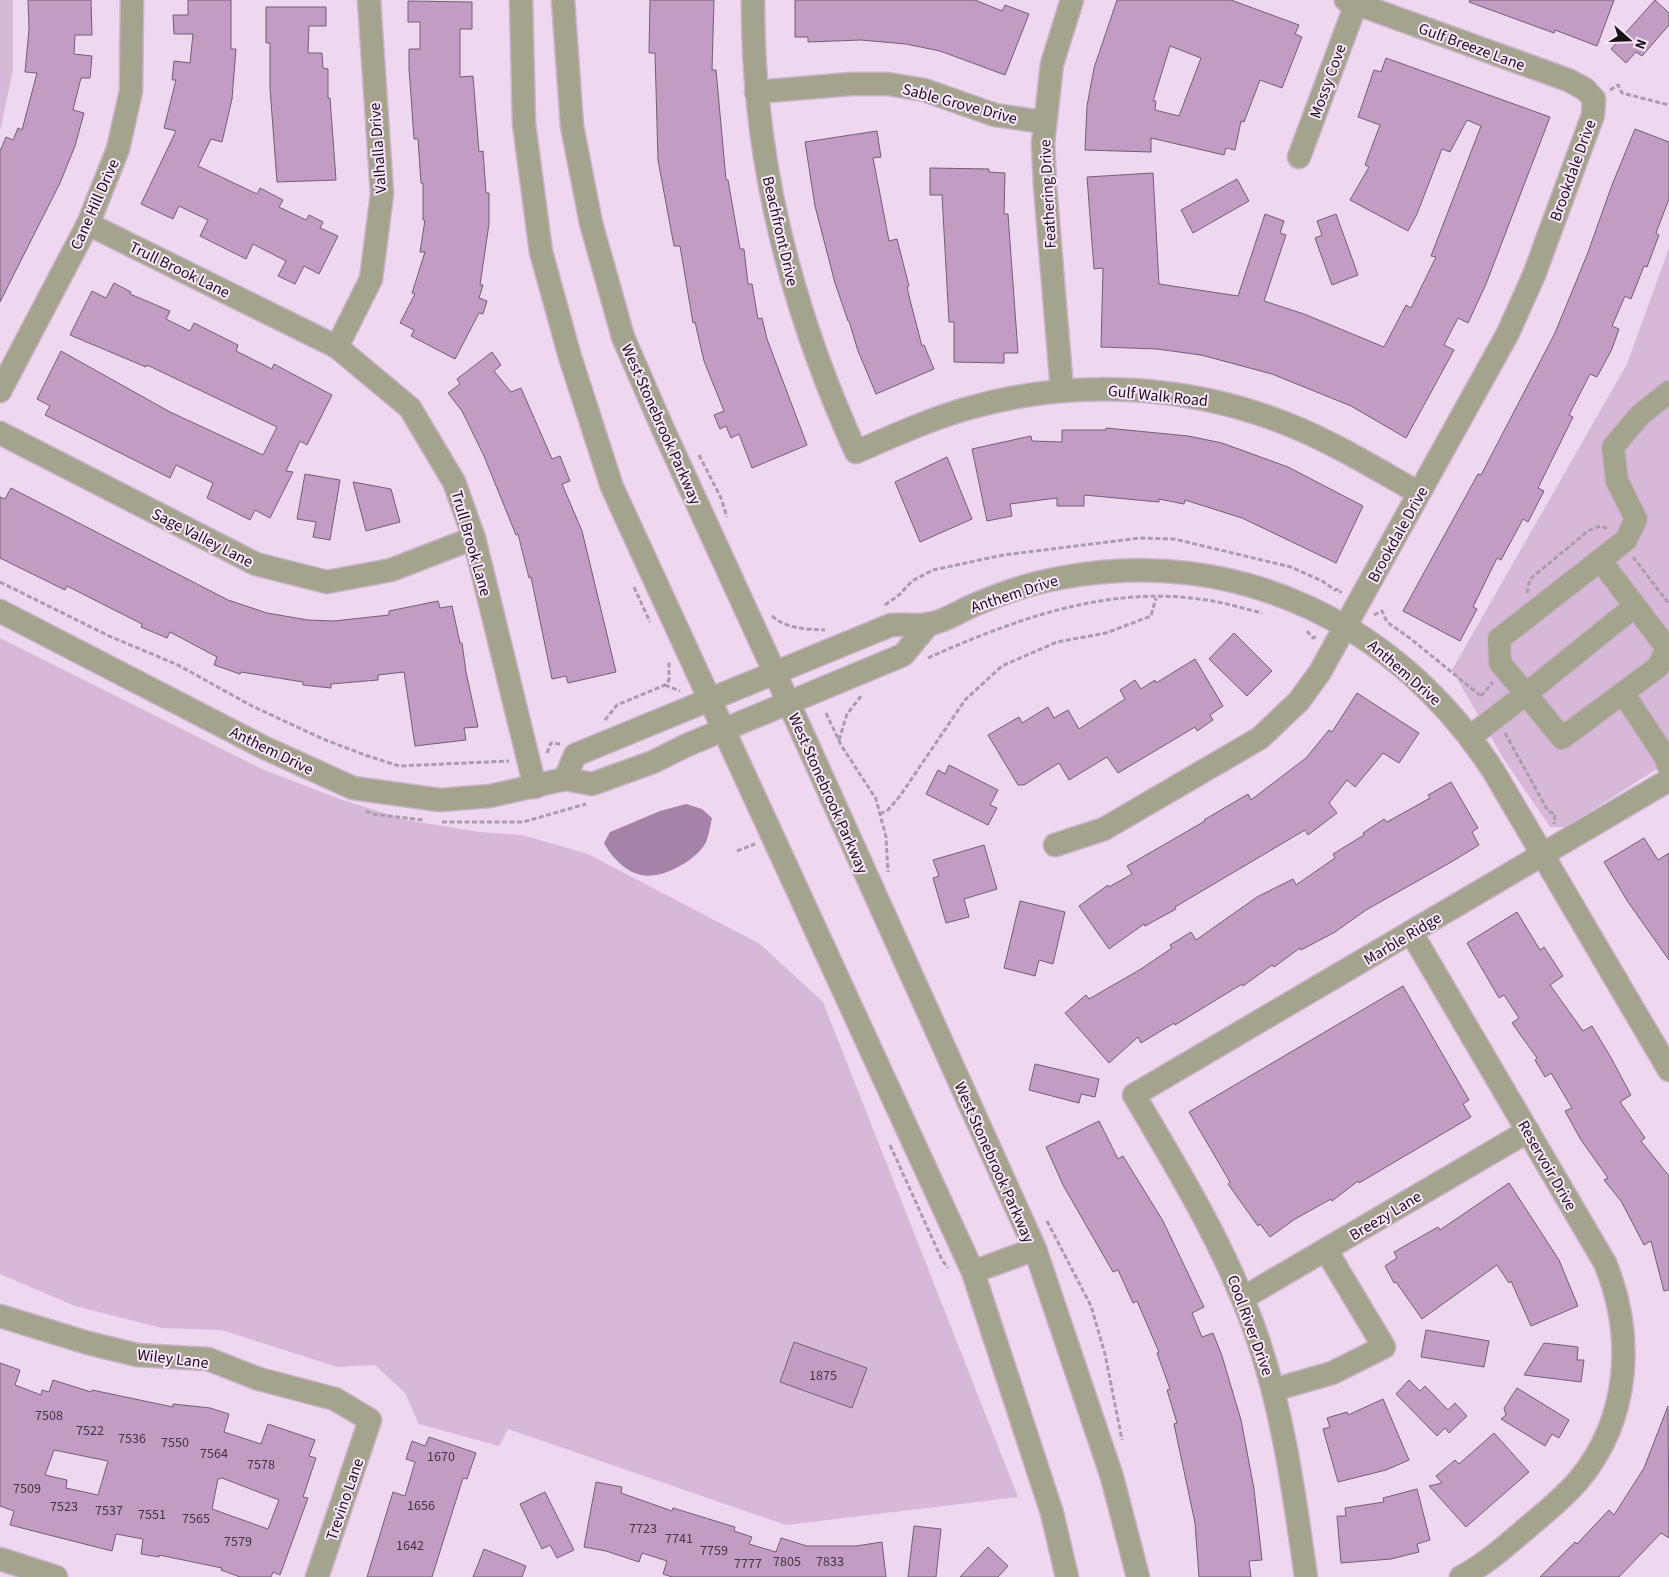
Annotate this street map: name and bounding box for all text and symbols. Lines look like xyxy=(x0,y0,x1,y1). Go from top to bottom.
north arrow xyxy=(1604,15,1654,65)
street label: Gulf Breeze Lane xyxy=(1416,18,1528,76)
text: N xyxy=(1629,36,1651,52)
street label: Mossy Cove xyxy=(1304,41,1352,121)
street label: Sable Grove Drive xyxy=(900,78,1020,130)
street label: Valhalla Drive xyxy=(364,102,392,194)
street label: Brookdale Drive xyxy=(1544,116,1602,224)
street label: Feathering Drive xyxy=(1034,139,1062,249)
street label: Cane Hill Drive xyxy=(65,155,125,253)
street label: Beachfront Drive xyxy=(757,174,803,288)
street label: Trull Brook Lane xyxy=(126,236,234,304)
street label: West Stonebrook Parkway xyxy=(616,341,707,509)
street label: Gulf Walk Road xyxy=(1107,380,1209,412)
street label: Brookdale Drive xyxy=(1362,482,1433,586)
street label: Trull Brook Lane xyxy=(445,488,497,599)
street label: Sage Valley Lane xyxy=(148,503,257,573)
street label: Anthem Drive xyxy=(968,569,1061,618)
street label: Anthem Drive xyxy=(1363,635,1446,711)
street label: West Stonebrook Parkway xyxy=(783,710,874,878)
street label: Anthem Drive xyxy=(226,721,317,781)
street label: Marble Ridge xyxy=(1360,907,1446,971)
street label: West Stonebrook Parkway xyxy=(949,1079,1040,1247)
street label: Reservoir Drive xyxy=(1512,1116,1582,1215)
street label: Breezy Lane xyxy=(1345,1186,1426,1246)
street label: Cool River Drive xyxy=(1222,1272,1278,1379)
street label: Wiley Lane xyxy=(136,1344,210,1374)
house number: 1875 xyxy=(809,1366,837,1386)
house number: 7508 xyxy=(35,1406,63,1426)
house number: 7522 xyxy=(76,1421,104,1441)
house number: 7536 xyxy=(118,1429,146,1449)
house number: 7550 xyxy=(161,1433,189,1453)
house number: 7564 xyxy=(200,1444,228,1464)
house number: 1670 xyxy=(427,1447,455,1467)
house number: 7578 xyxy=(247,1455,275,1475)
street label: Trevino Lane xyxy=(321,1455,369,1543)
house number: 7509 xyxy=(13,1479,41,1499)
house number: 1656 xyxy=(407,1496,435,1516)
house number: 7523 xyxy=(50,1497,78,1517)
house number: 7537 xyxy=(95,1501,123,1521)
house number: 7551 xyxy=(138,1505,166,1525)
house number: 7565 xyxy=(182,1509,210,1529)
house number: 7723 xyxy=(629,1519,657,1539)
house number: 7741 xyxy=(665,1529,693,1549)
house number: 7579 xyxy=(224,1532,252,1552)
house number: 1642 xyxy=(396,1536,424,1556)
house number: 7759 xyxy=(700,1541,728,1561)
house number: 7805 xyxy=(773,1552,801,1572)
house number: 7833 xyxy=(816,1552,844,1572)
house number: 7777 xyxy=(734,1554,762,1574)

